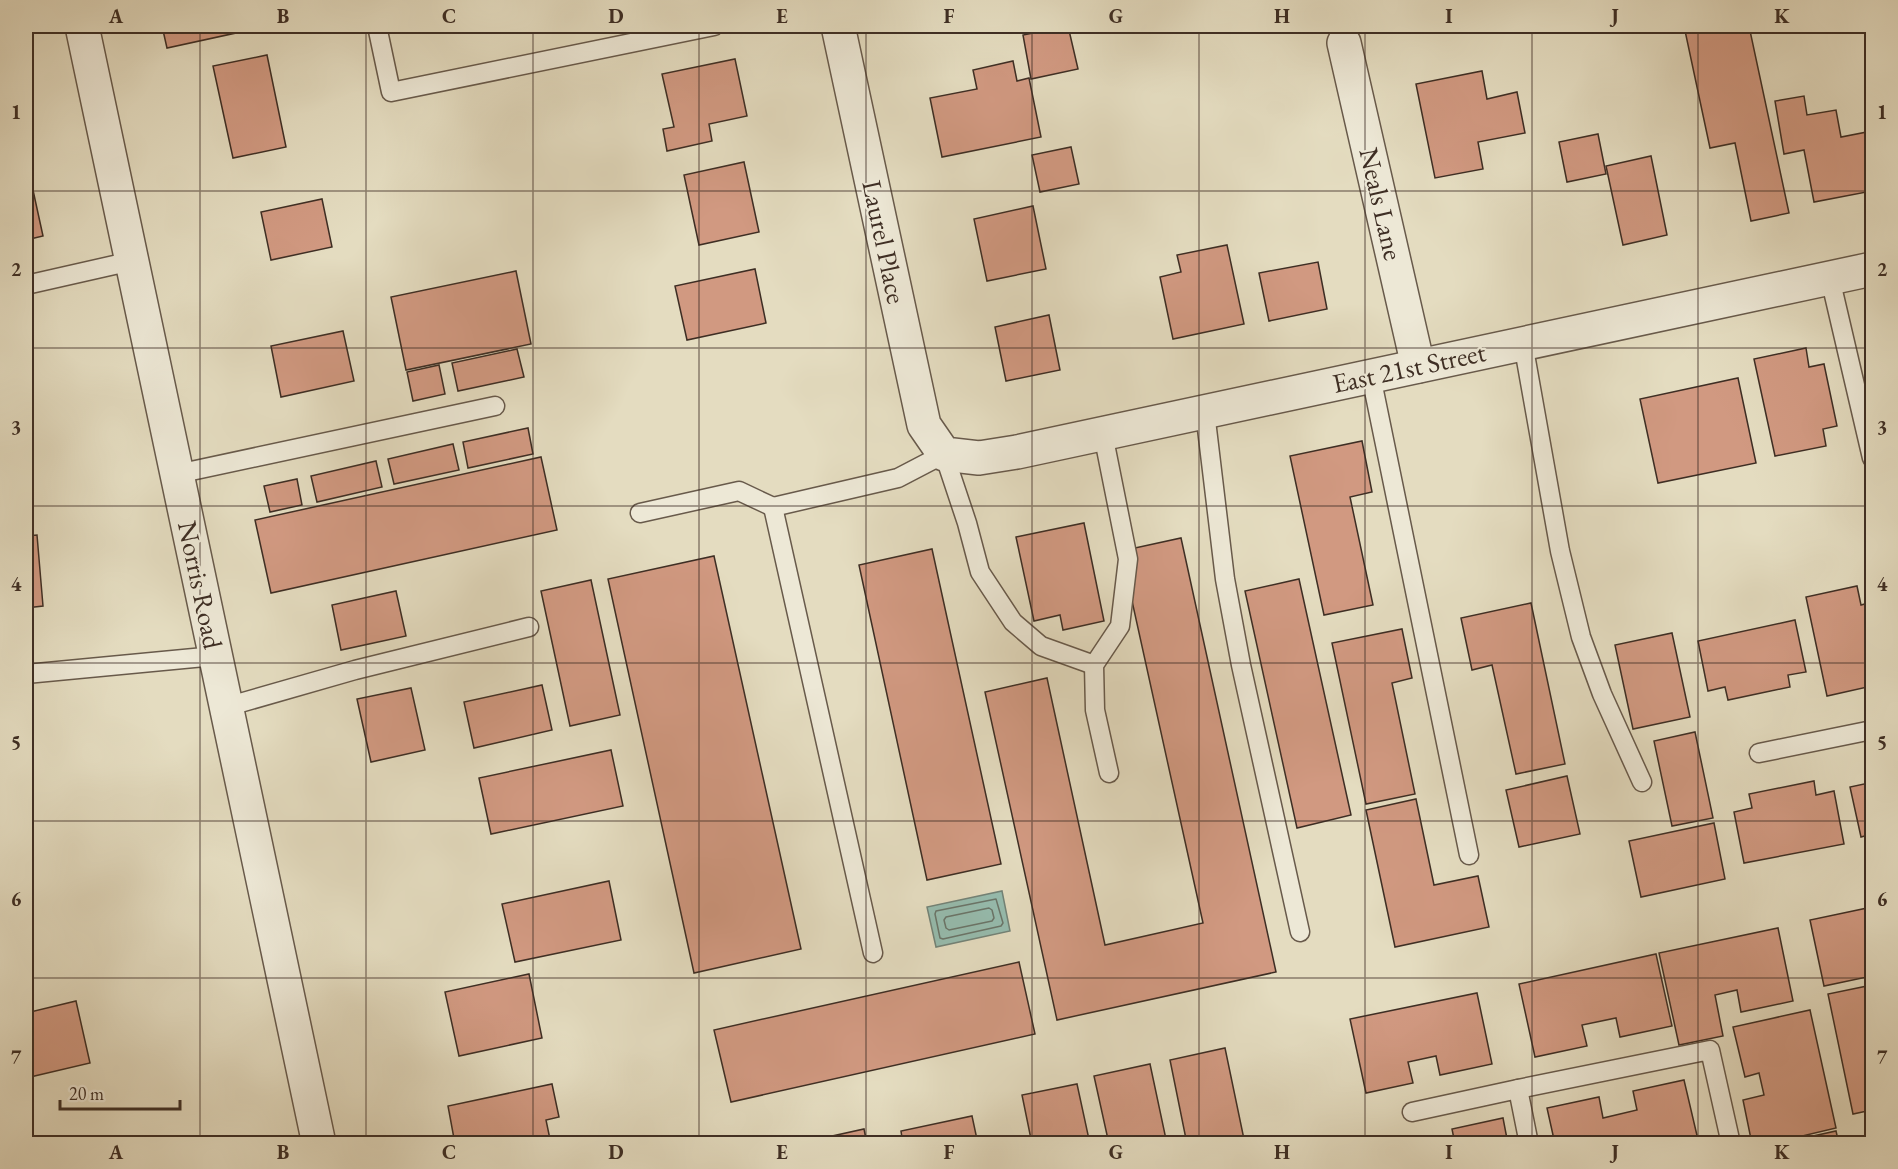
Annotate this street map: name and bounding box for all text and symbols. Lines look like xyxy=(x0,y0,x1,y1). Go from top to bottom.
text: A xyxy=(108,3,124,29)
text: B xyxy=(277,3,289,29)
text: C xyxy=(442,3,456,29)
text: D xyxy=(608,3,624,29)
text: E xyxy=(776,3,788,29)
text: F xyxy=(944,3,955,29)
text: G xyxy=(1109,3,1123,29)
text: H xyxy=(1274,3,1290,29)
text: I xyxy=(1445,3,1453,29)
text: J xyxy=(1609,3,1619,29)
text: K xyxy=(1774,3,1790,29)
text: 1 xyxy=(11,99,21,125)
text: 1 xyxy=(1877,99,1887,125)
street label: Neals Lane xyxy=(1352,144,1411,264)
street label: Laurel Place xyxy=(854,177,915,307)
text: 2 xyxy=(11,256,22,282)
text: 2 xyxy=(1877,256,1888,282)
street label: East 21st Street xyxy=(1329,334,1489,401)
text: 3 xyxy=(11,414,21,440)
text: 3 xyxy=(1877,414,1887,440)
street label: Norris Road xyxy=(170,518,231,652)
text: 4 xyxy=(11,571,22,597)
text: 4 xyxy=(1877,571,1888,597)
text: 5 xyxy=(11,729,21,755)
text: 5 xyxy=(1877,729,1887,755)
text: 6 xyxy=(11,886,22,912)
text: 6 xyxy=(1877,886,1888,912)
text: 7 xyxy=(11,1044,22,1070)
text: 7 xyxy=(1877,1044,1888,1070)
scale bar xyxy=(60,1073,180,1111)
text: 20 m xyxy=(69,1082,104,1105)
text: A xyxy=(108,1139,124,1165)
text: B xyxy=(277,1139,289,1165)
text: C xyxy=(442,1139,456,1165)
text: D xyxy=(608,1139,624,1165)
text: E xyxy=(776,1139,788,1165)
text: F xyxy=(944,1139,955,1165)
text: G xyxy=(1109,1139,1123,1165)
text: H xyxy=(1274,1139,1290,1165)
text: I xyxy=(1445,1139,1453,1165)
text: J xyxy=(1609,1139,1619,1165)
text: K xyxy=(1774,1139,1790,1165)

